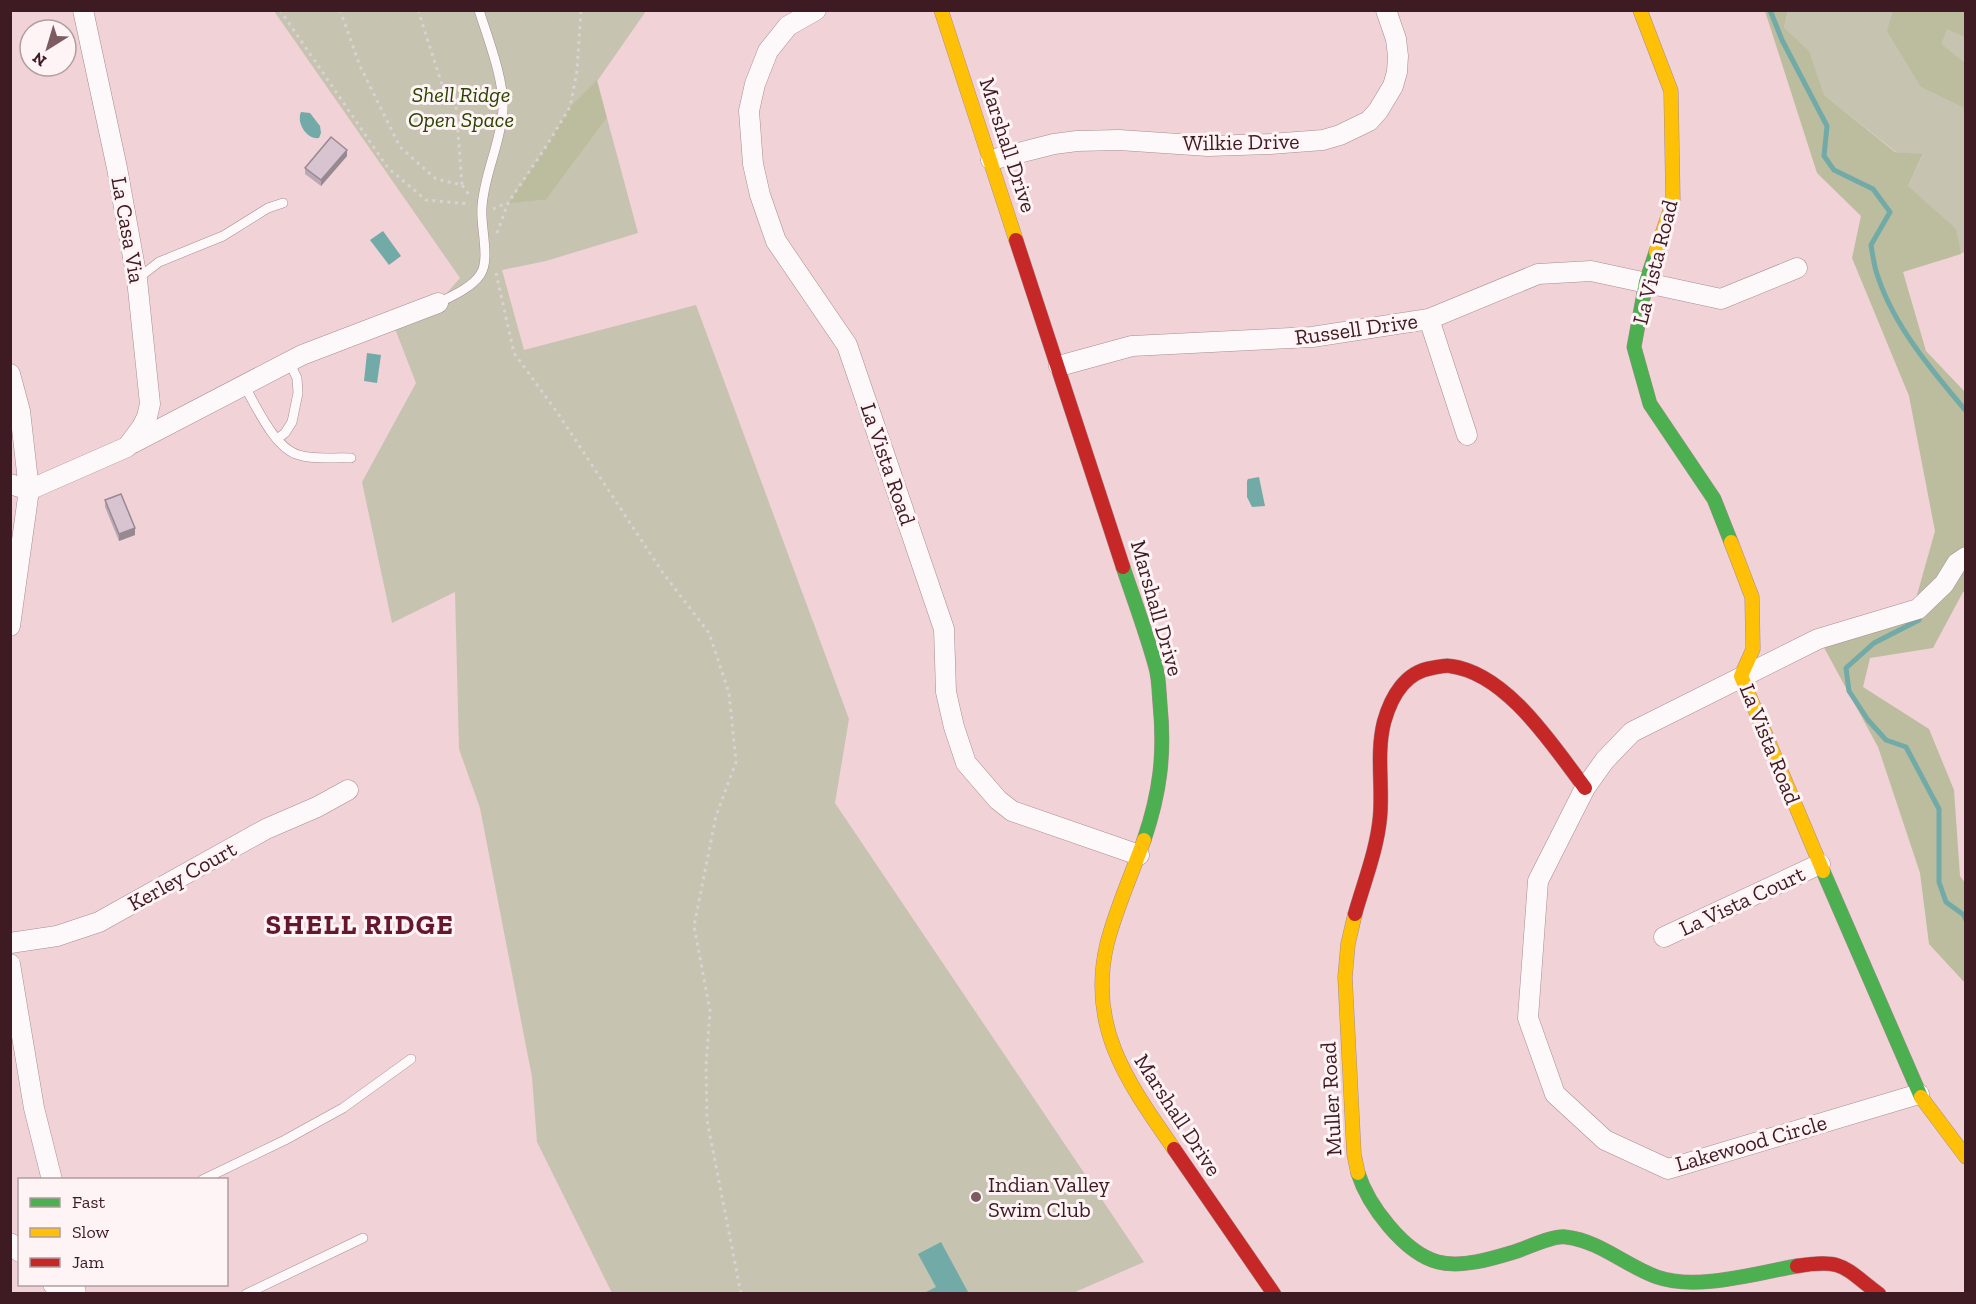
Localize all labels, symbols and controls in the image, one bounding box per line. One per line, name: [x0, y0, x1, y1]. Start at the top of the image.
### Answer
north arrow: [18, 18, 78, 78]
text: N: [29, 48, 50, 71]
street label: Marshall Drive: [974, 74, 1042, 216]
park label: Shell Ridge Open Space: [408, 81, 514, 133]
street label: Wilkie Drive: [1182, 127, 1300, 157]
street label: La Casa Via: [105, 175, 151, 286]
street label: La Vista Road: [1626, 197, 1684, 327]
street label: Russell Drive: [1293, 307, 1419, 351]
street label: La Vista Road: [854, 399, 922, 529]
street label: Marshall Drive: [1125, 537, 1189, 679]
street label: La Vista Road: [1734, 680, 1806, 808]
street label: Kerley Court: [123, 835, 242, 917]
street label: La Vista Court: [1675, 860, 1810, 942]
district label: SHELL RIDGE: [266, 908, 454, 941]
street label: Muller Road: [1315, 1041, 1347, 1157]
street label: Marshall Drive: [1129, 1049, 1227, 1181]
street label: Lakewood Circle: [1672, 1109, 1830, 1177]
place label: Indian Valley Swim Club: [988, 1171, 1111, 1223]
legend: [18, 1178, 228, 1286]
marker: Indian Valley Swim Club: [969, 1190, 983, 1204]
text: Fast: [72, 1191, 105, 1213]
text: Slow: [72, 1221, 109, 1243]
text: Jam: [72, 1251, 104, 1273]

